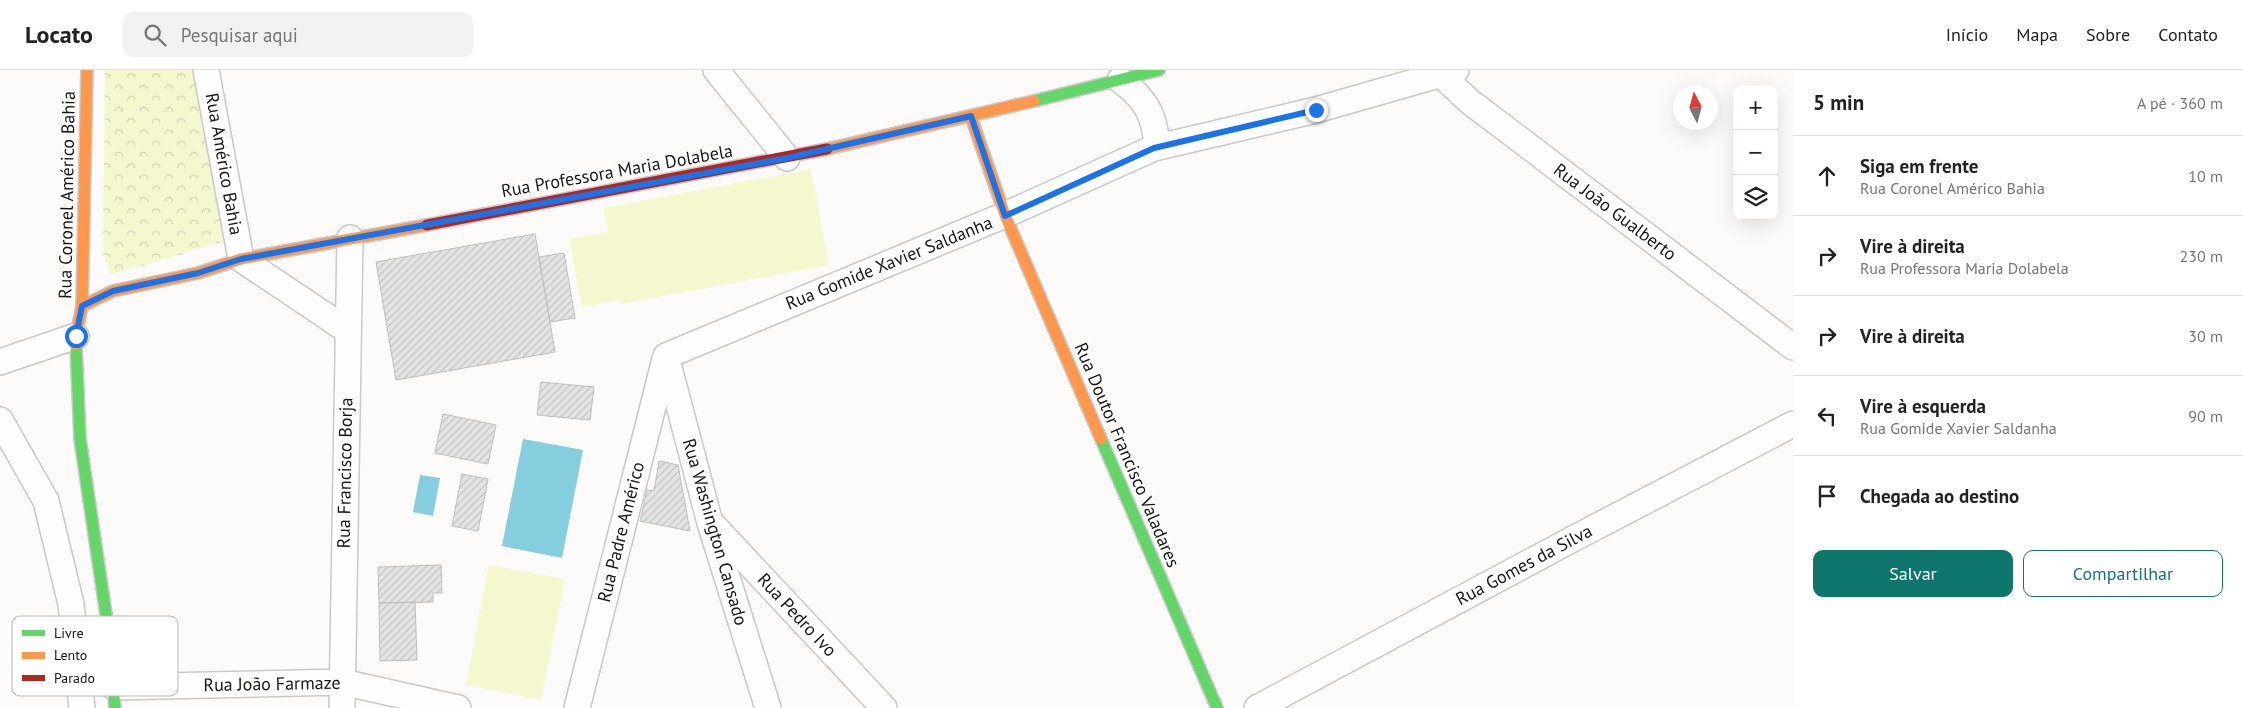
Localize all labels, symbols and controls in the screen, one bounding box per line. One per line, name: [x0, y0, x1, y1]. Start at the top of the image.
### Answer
search box: [123, 12, 473, 57]
text: Locato: [25, 19, 93, 50]
icon: search: [141, 21, 169, 49]
text: Pesquisar aqui: [181, 23, 298, 47]
text: Início: [1946, 23, 1988, 46]
text: Mapa: [2016, 23, 2058, 46]
text: Sobre: [2086, 23, 2130, 46]
text: Contato: [2158, 23, 2218, 46]
north arrow: [1673, 85, 1718, 130]
map controls: [1733, 85, 1778, 220]
button: +: [1733, 85, 1778, 130]
text: 5 min: [1813, 89, 1864, 116]
street label: Rua Coronel Américo Bahia: [53, 91, 80, 299]
street label: Rua Américo Bahia: [201, 91, 248, 237]
text: A pé · 360 m: [2137, 93, 2223, 113]
route end: [1305, 99, 1328, 122]
button: −: [1733, 130, 1778, 175]
street label: Rua Professora Maria Dolabela: [499, 139, 735, 202]
text: Siga em frente: [1860, 154, 1978, 178]
street label: Rua João Gualberto: [1549, 158, 1681, 265]
icon: ahead: [1813, 162, 1841, 190]
text: 10 m: [2188, 166, 2223, 186]
button: layers: [1733, 175, 1778, 220]
text: Rua Coronel Américo Bahia: [1860, 178, 2045, 198]
street label: Rua Gomide Xavier Saldanha: [782, 210, 996, 315]
text: Vire à direita: [1860, 234, 1965, 258]
icon: right: [1813, 242, 1841, 270]
text: 230 m: [2180, 246, 2223, 266]
text: Rua Professora Maria Dolabela: [1860, 258, 2069, 278]
icon: right: [1813, 322, 1841, 350]
text: Vire à direita: [1860, 324, 1965, 348]
route start: [65, 325, 88, 348]
text: 30 m: [2188, 326, 2223, 346]
street label: Rua Doutor Francisco Valadares: [1070, 339, 1185, 571]
text: Vire à esquerda: [1860, 394, 1986, 418]
street label: Rua Francisco Borja: [332, 397, 357, 549]
icon: left: [1813, 402, 1841, 430]
text: 90 m: [2188, 406, 2223, 426]
text: Rua Gomide Xavier Saldanha: [1860, 418, 2057, 438]
street label: Rua Washington Cansado: [678, 436, 753, 628]
street label: Rua Padre Américo: [592, 459, 649, 605]
icon: arrive: [1813, 482, 1841, 510]
text: Chegada ao destino: [1860, 484, 2019, 508]
street label: Rua Gomes da Silva: [1452, 519, 1596, 610]
button: Salvar: [1813, 550, 2013, 597]
button: Compartilhar: [2023, 550, 2223, 597]
street label: Rua Pedro Ivo: [753, 568, 842, 661]
legend: [12, 616, 178, 696]
text: Livre: [54, 624, 84, 642]
text: Lento: [54, 646, 87, 664]
text: Parado: [54, 669, 95, 687]
street label: Rua João Farmaze: [203, 671, 341, 696]

